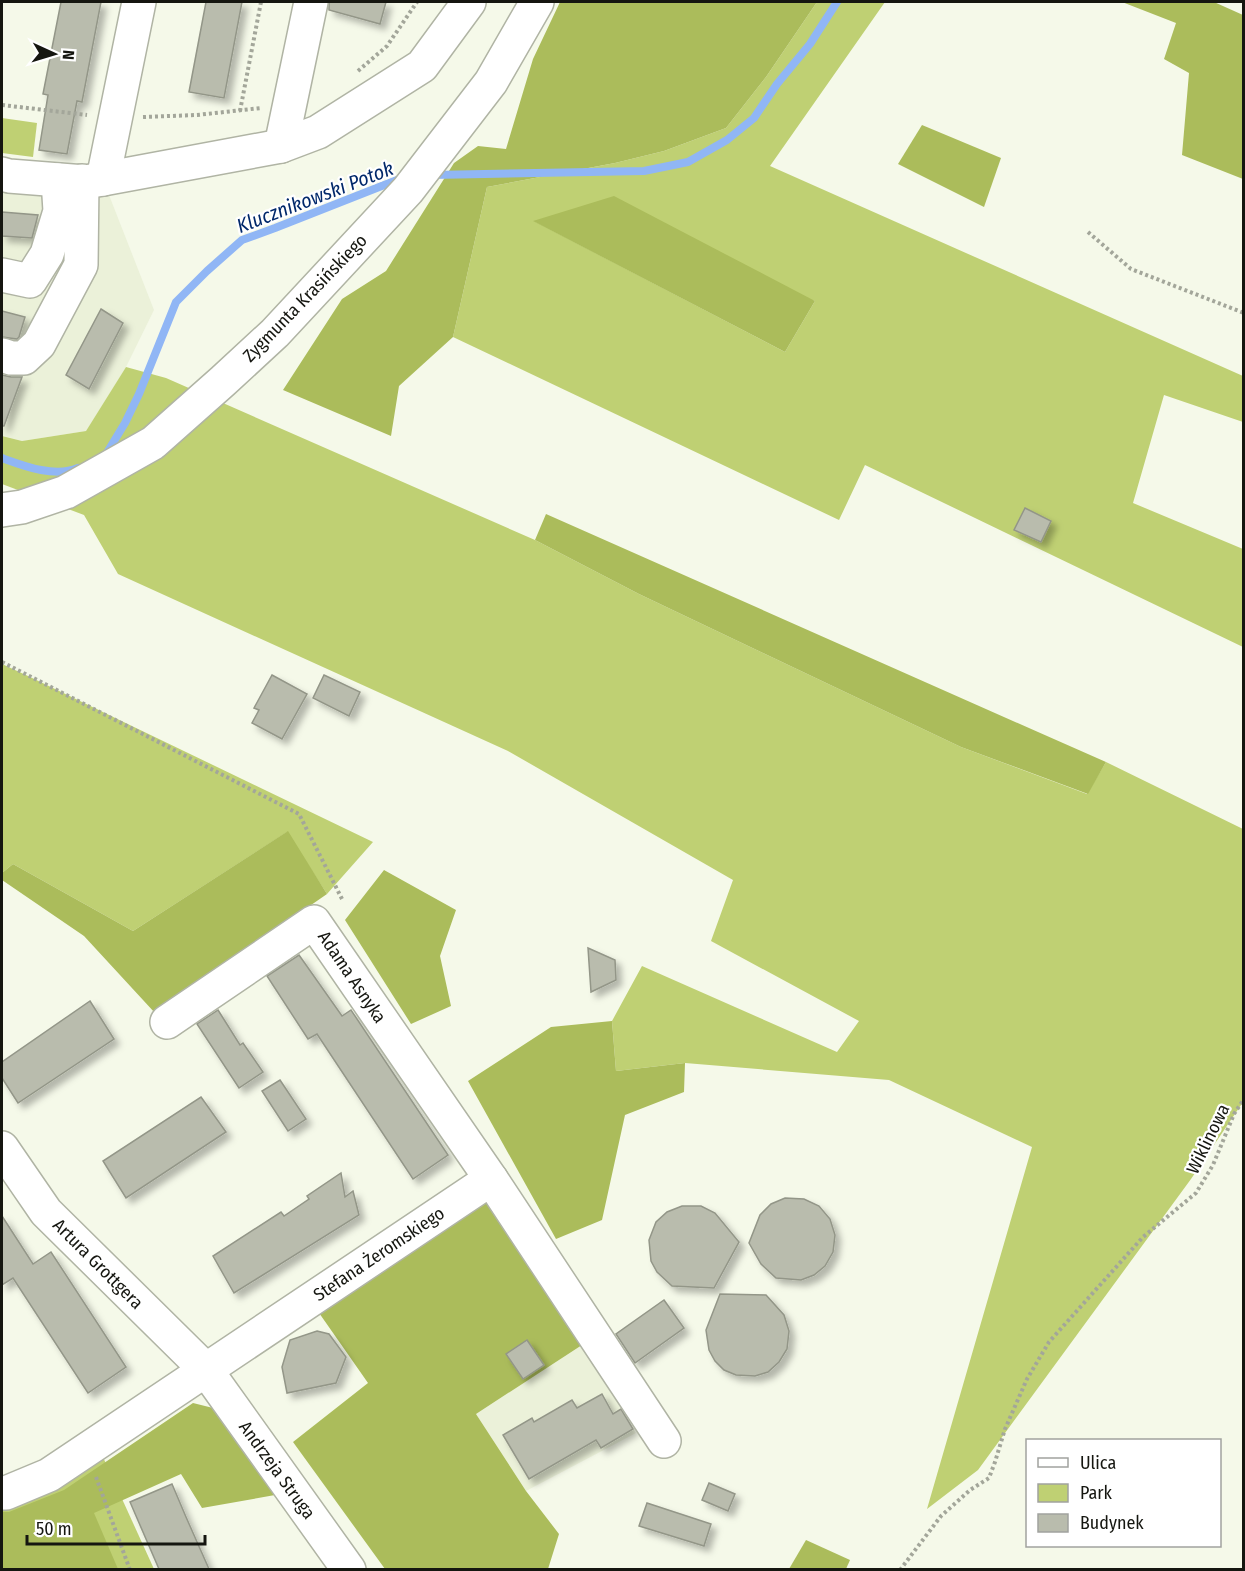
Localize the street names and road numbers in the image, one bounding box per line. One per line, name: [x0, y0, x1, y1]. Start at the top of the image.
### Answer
street label: Zygmunta Krasińskiego: [238, 230, 372, 366]
street label: Adama Asnyka: [313, 927, 391, 1027]
street label: Wiklinowa: [1182, 1100, 1234, 1178]
street label: Stefana Żeromskiego: [309, 1202, 449, 1306]
street label: Artura Grottgera: [48, 1214, 148, 1314]
street label: Andrzeja Struga: [234, 1417, 320, 1523]

